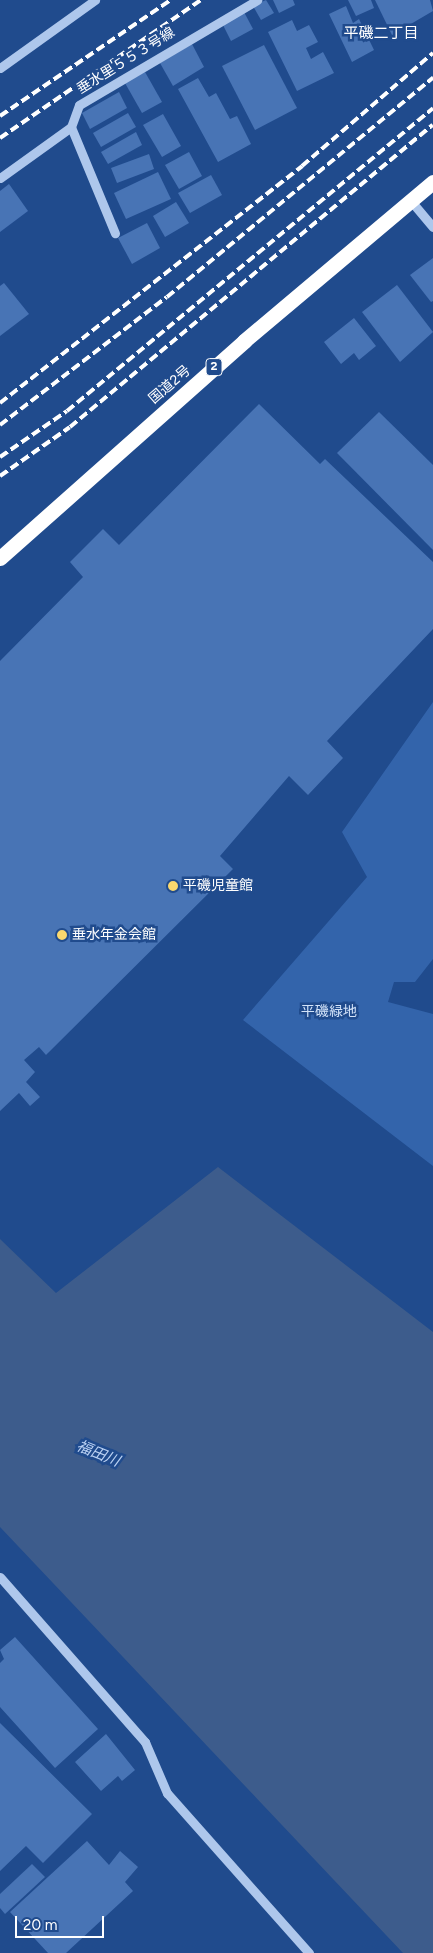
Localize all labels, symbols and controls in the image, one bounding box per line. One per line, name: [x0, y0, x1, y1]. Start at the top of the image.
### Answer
street label: 垂水里５５３号線: [74, 24, 178, 98]
district label: 平磯二丁目: [344, 25, 418, 43]
road number: 2: [205, 358, 223, 377]
street label: 国道2号: [146, 362, 194, 408]
place label: 平磯児童館: [183, 878, 253, 894]
marker: 平磯児童館: [167, 880, 179, 892]
place label: 垂水年金会館: [72, 927, 156, 943]
marker: 垂水年金会館: [56, 929, 68, 941]
park label: 平磯緑地: [301, 1004, 357, 1020]
water label: 福田川: [74, 1437, 122, 1471]
scale bar: [18, 1906, 106, 1938]
text: 20 m: [23, 1916, 57, 1934]

